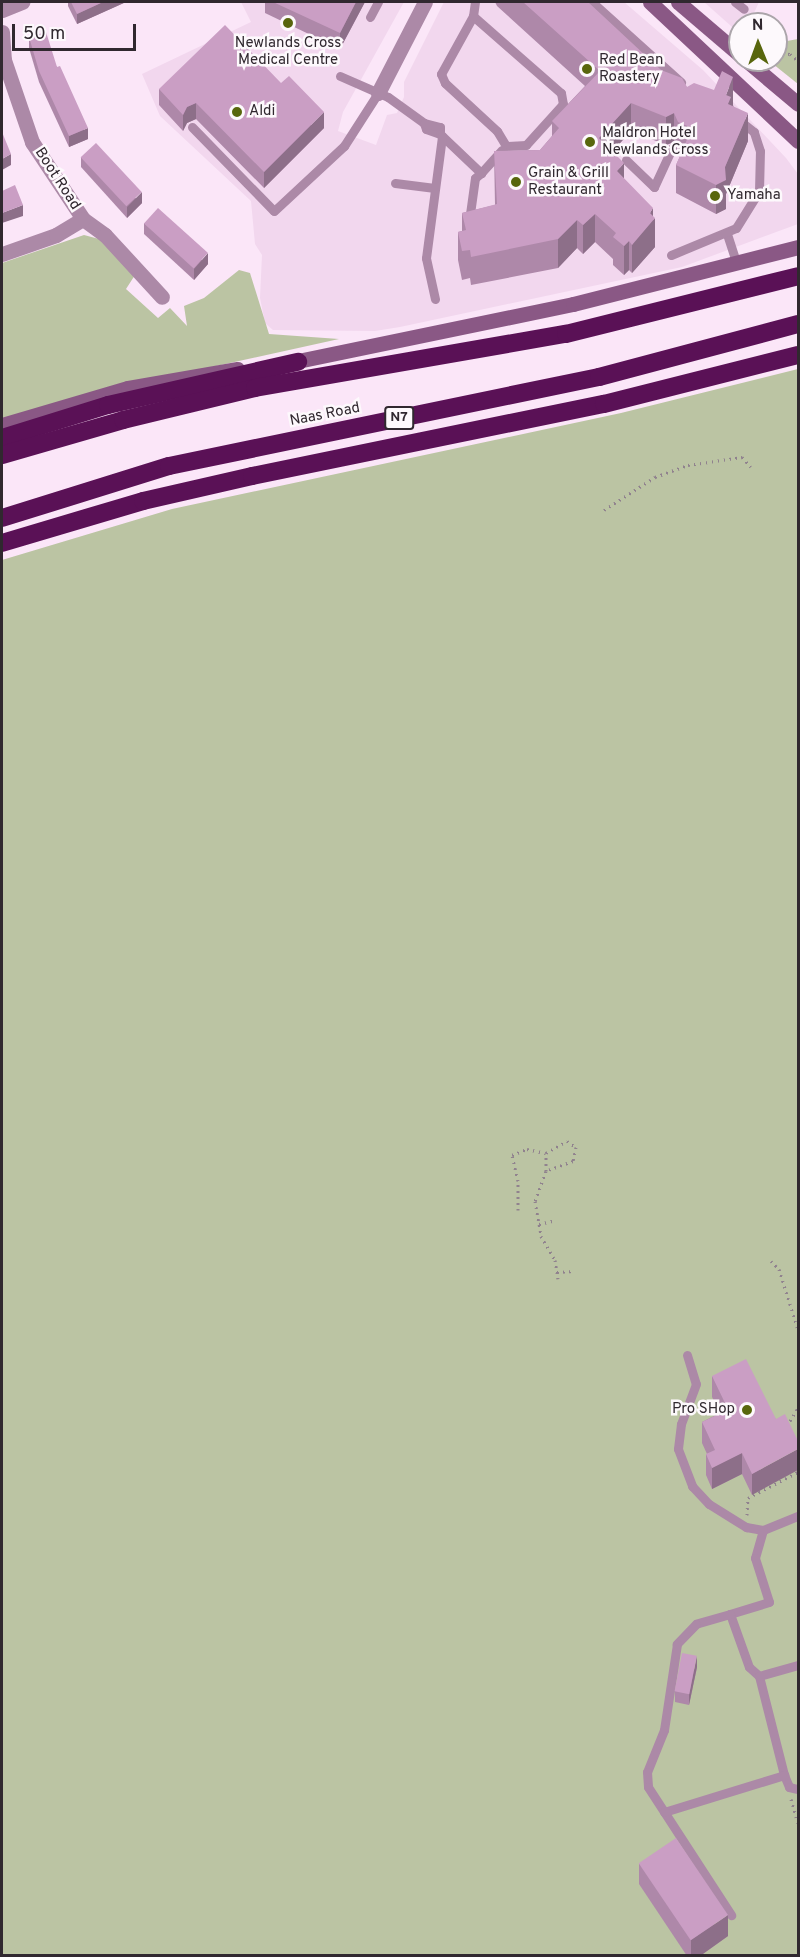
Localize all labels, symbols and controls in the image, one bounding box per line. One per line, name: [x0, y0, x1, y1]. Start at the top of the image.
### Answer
scale bar: [15, 12, 140, 50]
north arrow: [728, 12, 788, 72]
marker: Newlands Cross Medical Centre: [279, 14, 297, 32]
text: N: [752, 16, 764, 36]
text: 50 m: [23, 23, 65, 46]
place label: Newlands Cross Medical Centre: [235, 34, 341, 69]
place label: Red Bean Roastery: [599, 51, 663, 86]
marker: Red Bean Roastery: [580, 62, 594, 76]
place label: Aldi: [249, 103, 275, 121]
marker: Aldi: [230, 105, 244, 119]
place label: Maldron Hotel Newlands Cross: [602, 124, 708, 159]
marker: Maldron Hotel Newlands Cross: [583, 135, 597, 149]
street label: Boot Road: [30, 144, 84, 214]
place label: Grain & Grill Restaurant: [528, 164, 609, 199]
marker: Grain & Grill Restaurant: [509, 175, 523, 189]
place label: Yamaha: [727, 187, 781, 205]
marker: Yamaha: [708, 189, 722, 203]
street label: Naas Road: [288, 399, 362, 431]
road number: N7: [384, 407, 414, 429]
place label: Pro SHop: [672, 1401, 735, 1419]
marker: Pro SHop: [740, 1403, 754, 1417]

